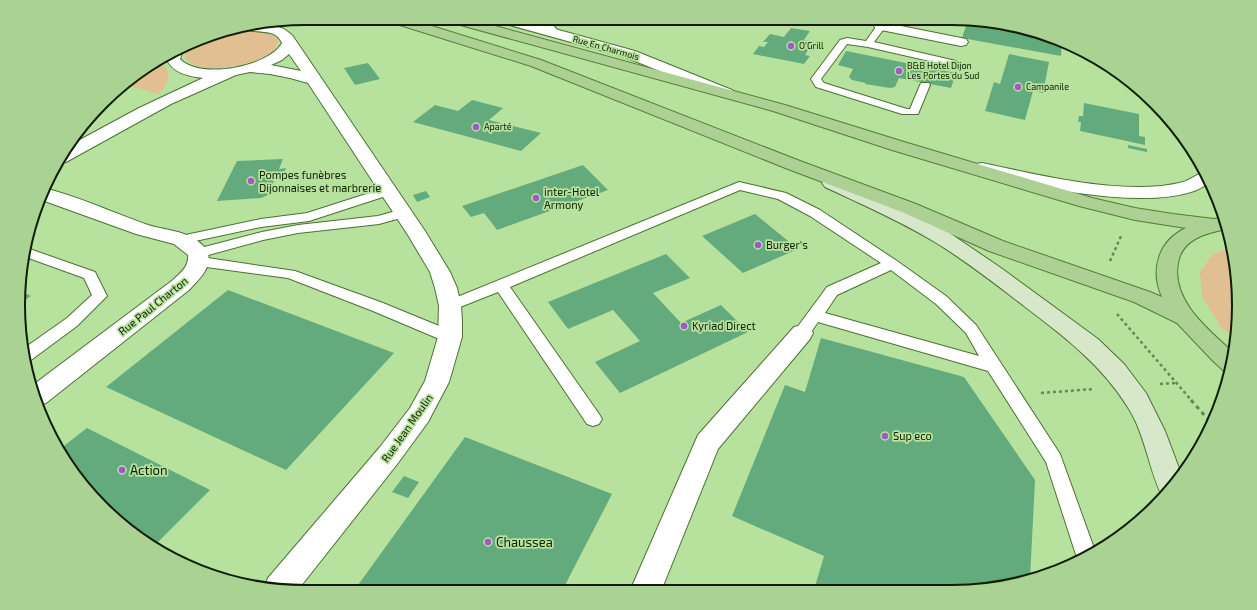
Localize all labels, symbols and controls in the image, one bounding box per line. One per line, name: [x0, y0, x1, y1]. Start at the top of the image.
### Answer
street label: Rue En Charmois: [572, 33, 641, 62]
place label: O'Grill: [799, 40, 824, 51]
marker: O'Grill: [786, 41, 796, 51]
place label: B&B Hotel Dijon Les Portes du Sud: [907, 60, 979, 81]
marker: B&B Hotel Dijon Les Portes du Sud: [894, 66, 904, 76]
place label: Campanile: [1026, 81, 1069, 92]
marker: Campanile: [1013, 82, 1023, 92]
place label: Aparté: [484, 121, 512, 132]
marker: Aparté: [471, 122, 481, 132]
place label: Pompes funèbres Dijonnaises et marbrerie: [259, 168, 381, 195]
marker: Pompes funèbres Dijonnaises et marbrerie: [246, 176, 256, 186]
place label: inter-Hotel Armony: [544, 185, 600, 211]
marker: inter-Hotel Armony: [531, 193, 541, 203]
place label: Burger's: [766, 238, 808, 251]
marker: Burger's: [753, 240, 763, 250]
street label: Rue Paul Charton: [115, 274, 190, 338]
place label: Kyriad Direct: [692, 319, 756, 332]
marker: Kyriad Direct: [679, 321, 689, 331]
street label: Rue Jean Moulin: [378, 391, 435, 464]
place label: Sup eco: [893, 429, 932, 442]
marker: Sup eco: [880, 431, 890, 441]
place label: Action: [130, 462, 168, 478]
marker: Action: [117, 465, 127, 475]
place label: Chaussea: [496, 534, 553, 550]
marker: Chaussea: [483, 537, 493, 547]

